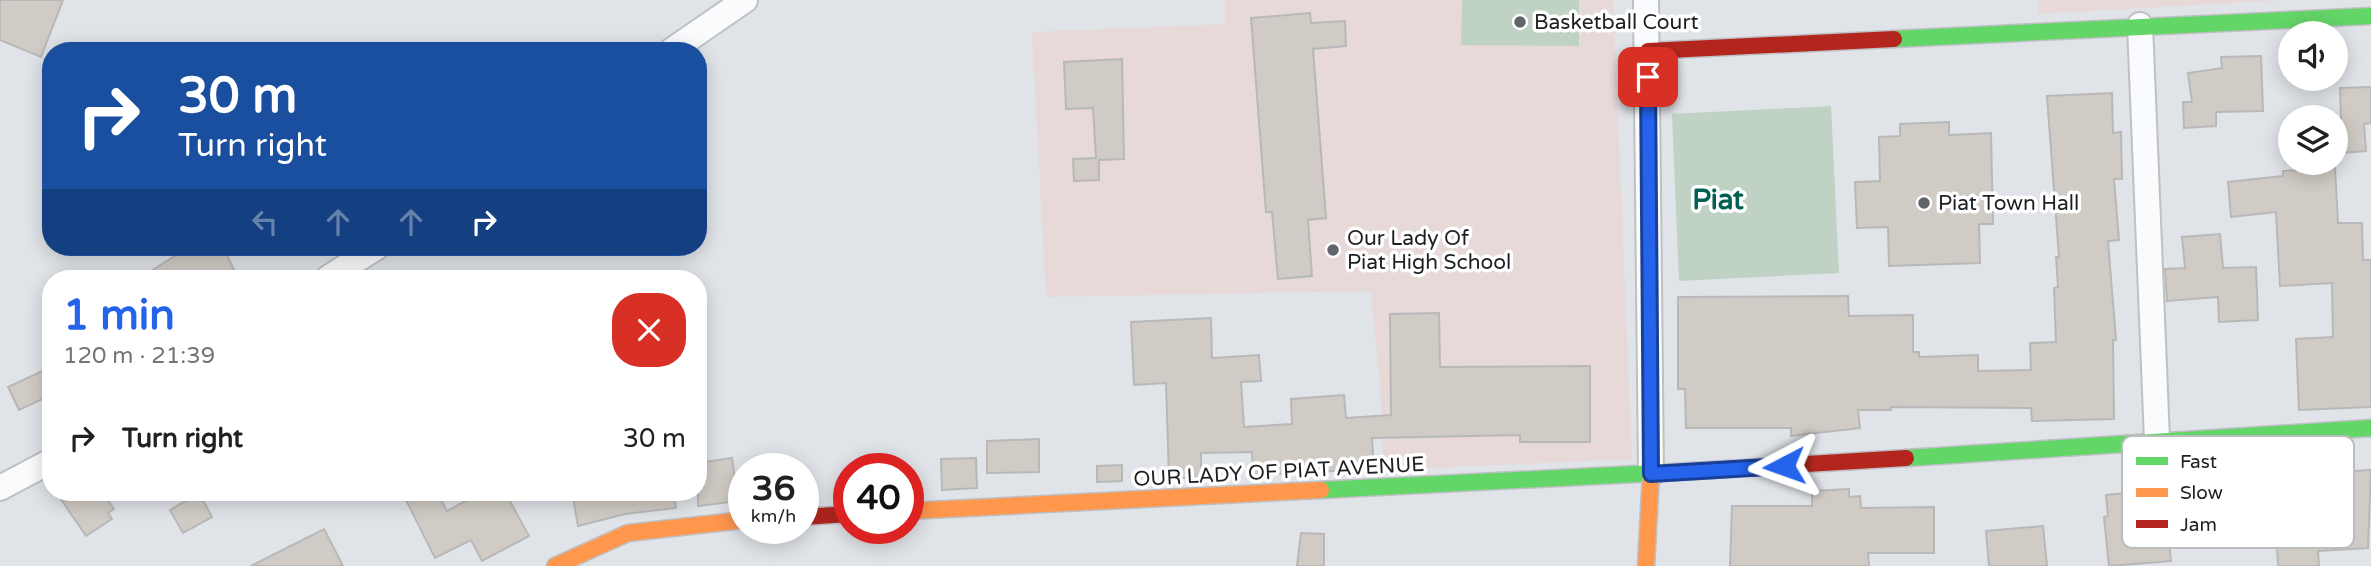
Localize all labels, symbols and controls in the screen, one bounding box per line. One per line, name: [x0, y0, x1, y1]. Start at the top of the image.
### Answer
place label: Basketball Court: [1534, 10, 1698, 35]
marker: Basketball Court: [1512, 14, 1528, 30]
map controls: [2278, 21, 2348, 175]
button: sound: [2278, 21, 2348, 91]
pin: [1618, 47, 1678, 107]
icon: arrive: [1629, 58, 1667, 96]
text: 30 m: [178, 67, 297, 126]
icon: right: [63, 70, 154, 161]
button: layers: [2278, 105, 2348, 175]
text: Turn right: [178, 127, 327, 165]
district label: Piat: [1692, 183, 1744, 217]
place label: Piat Town Hall: [1938, 191, 2079, 216]
marker: Piat Town Hall: [1916, 195, 1932, 211]
icon: left: [246, 203, 284, 241]
icon: ahead: [319, 203, 357, 241]
icon: ahead: [392, 203, 430, 241]
icon: right: [465, 203, 503, 241]
place label: Our Lady Of Piat High School: [1347, 226, 1511, 275]
marker: Our Lady Of Piat High School: [1325, 242, 1341, 258]
text: 1 min: [63, 290, 175, 341]
button: close: [612, 293, 686, 367]
text: 120 m · 21:39: [63, 342, 215, 370]
icon: right: [63, 419, 101, 457]
text: Turn right: [122, 423, 243, 454]
text: 30 m: [623, 423, 686, 454]
position arrow: [1747, 429, 1821, 503]
legend: [2122, 436, 2354, 548]
text: Fast: [2180, 451, 2217, 473]
street label: OUR LADY OF PIAT AVENUE: [1133, 452, 1425, 492]
speed limit sign: 40: [833, 453, 924, 544]
text: 36: [752, 468, 795, 510]
text: Slow: [2180, 482, 2223, 504]
text: km/h: [751, 505, 796, 527]
text: Jam: [2180, 514, 2217, 536]

